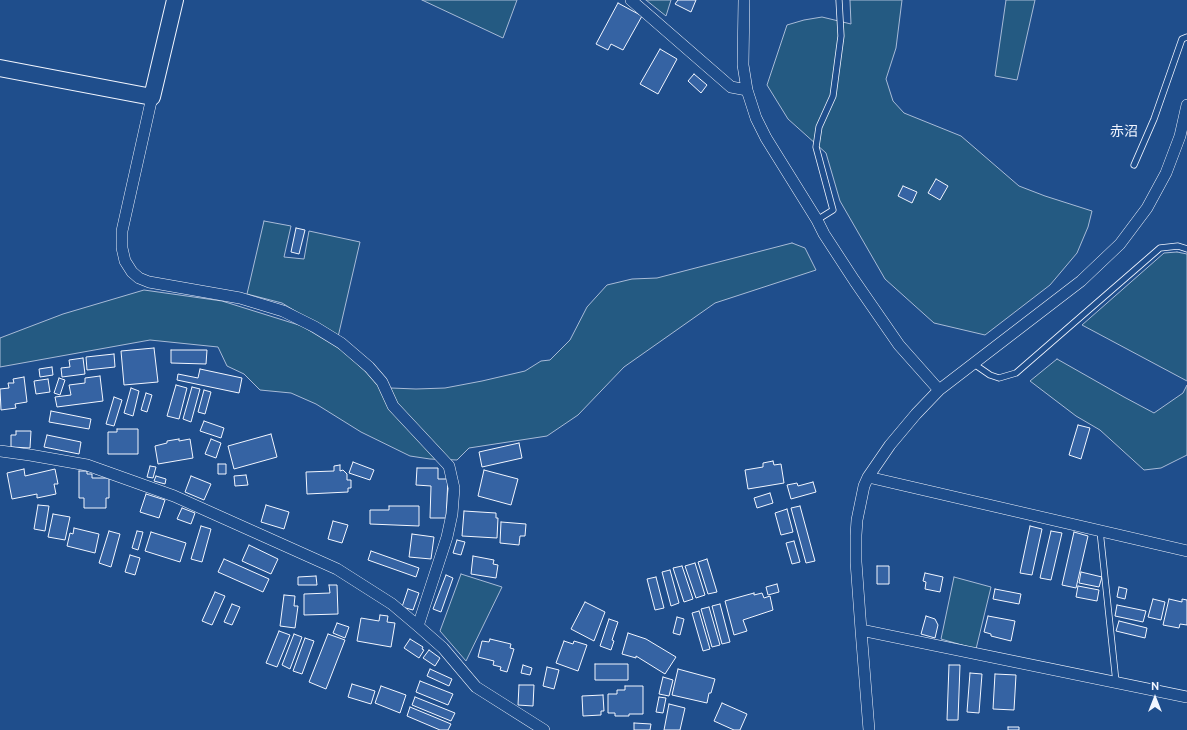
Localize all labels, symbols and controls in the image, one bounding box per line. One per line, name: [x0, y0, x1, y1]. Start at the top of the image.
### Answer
district label: 赤沼: [1110, 123, 1138, 139]
north arrow: [1135, 678, 1175, 718]
text: N: [1151, 680, 1159, 692]

